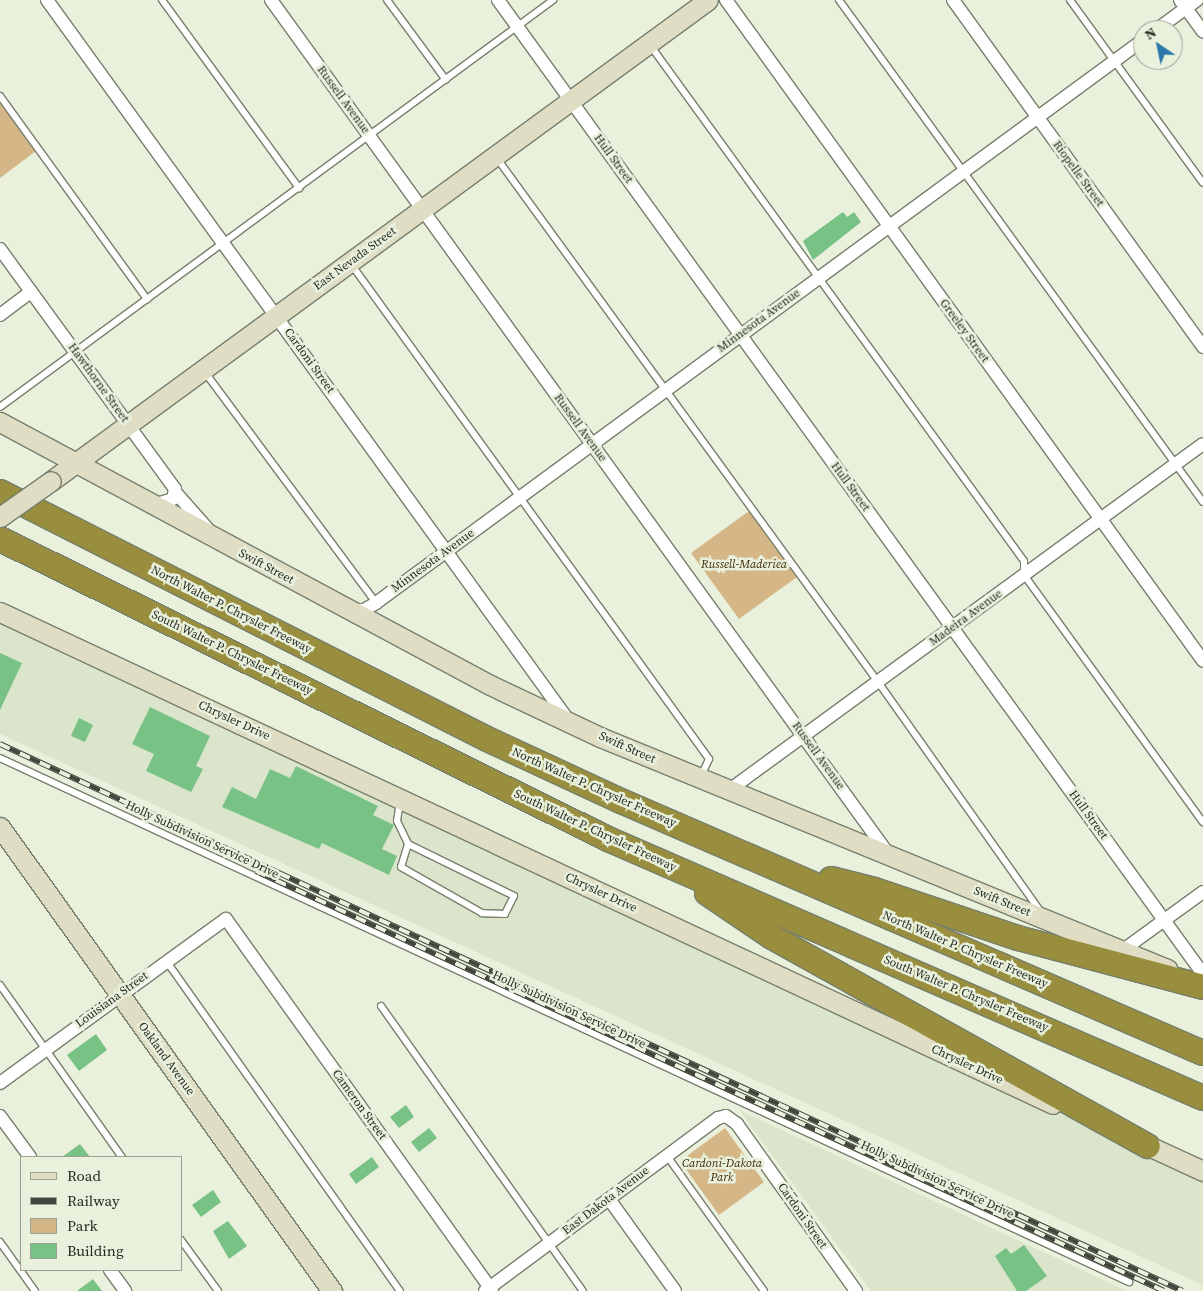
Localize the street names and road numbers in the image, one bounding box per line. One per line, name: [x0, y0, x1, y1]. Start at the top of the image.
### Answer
street label: Russell Avenue: [314, 63, 372, 137]
street label: Hull Street: [590, 132, 636, 186]
street label: Riopelle Street: [1049, 138, 1107, 210]
street label: East Nevada Street: [311, 224, 399, 294]
street label: Minnesota Avenue: [715, 286, 803, 356]
street label: Greeley Street: [936, 297, 992, 365]
street label: Cardoni Street: [281, 326, 337, 396]
street label: Hawthorne Street: [64, 341, 132, 425]
street label: Russell Avenue: [551, 391, 609, 465]
street label: Hull Street: [827, 460, 873, 514]
street label: Minnesota Avenue: [389, 526, 477, 596]
street label: Swift Street: [236, 547, 296, 587]
street label: North Walter P. Chrysler Freeway: [148, 563, 314, 657]
street label: Madeira Avenue: [927, 587, 1005, 649]
street label: South Walter P. Chrysler Freeway: [149, 608, 315, 698]
street label: Chrysler Drive: [196, 698, 272, 744]
street label: Russell Avenue: [789, 719, 847, 793]
street label: Swift Street: [597, 729, 657, 767]
street label: North Walter P. Chrysler Freeway: [510, 745, 678, 831]
street label: South Walter P. Chrysler Freeway: [511, 787, 679, 875]
street label: Hull Street: [1065, 788, 1111, 842]
street label: Holly Subdivision Service Drive: [123, 798, 281, 882]
street label: Chrysler Drive: [563, 870, 639, 916]
street label: Swift Street: [971, 884, 1033, 920]
street label: North Walter P. Chrysler Freeway: [880, 908, 1050, 992]
street label: South Walter P. Chrysler Freeway: [881, 953, 1051, 1035]
street label: Holly Subdivision Service Drive: [490, 968, 648, 1052]
street label: Louisiana Street: [73, 969, 151, 1031]
street label: Oakland Avenue: [135, 1020, 197, 1098]
street label: Chrysler Drive: [929, 1042, 1005, 1088]
street label: Cameron Street: [329, 1067, 389, 1143]
street label: Holly Subdivision Service Drive: [858, 1138, 1016, 1222]
street label: East Dakota Avenue: [560, 1164, 652, 1238]
street label: Cardoni Street: [774, 1180, 830, 1252]

